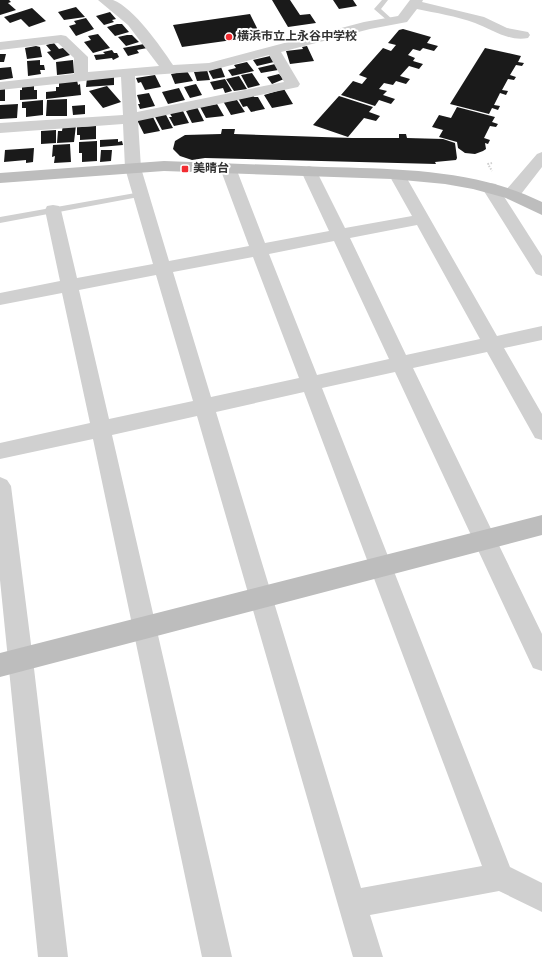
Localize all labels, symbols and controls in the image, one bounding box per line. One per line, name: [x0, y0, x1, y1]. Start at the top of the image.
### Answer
place label: 横浜市立上永谷中学校: [237, 29, 357, 45]
marker: 横浜市立上永谷中学校: [224, 32, 234, 42]
place label: 美晴台: [193, 161, 229, 177]
marker: 美晴台: [180, 164, 190, 174]

